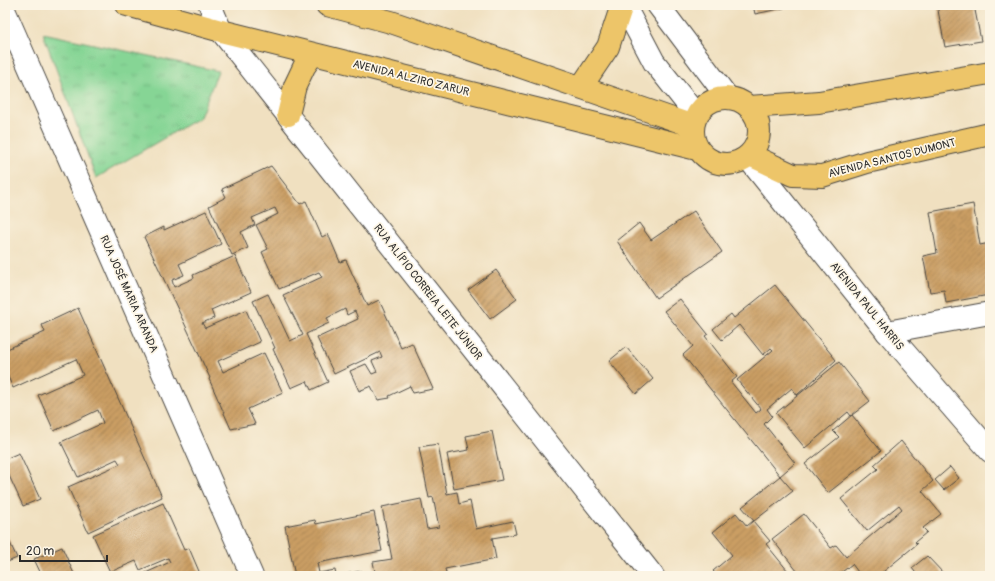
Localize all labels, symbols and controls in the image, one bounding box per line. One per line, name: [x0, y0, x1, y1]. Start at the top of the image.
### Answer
street label: AVENIDA ALZIRO ZARUR: [351, 57, 471, 99]
street label: AVENIDA SANTOS DUMONT: [827, 136, 957, 180]
street label: RUA ALÍPIO CORREIA LEITE JÚNIOR: [371, 222, 485, 362]
street label: RUA JOSÉ MARIA ARANDA: [97, 234, 161, 354]
street label: AVENIDA PAUL HARRIS: [828, 259, 906, 353]
scale bar: [20, 537, 107, 563]
text: 20 m: [26, 544, 55, 559]

